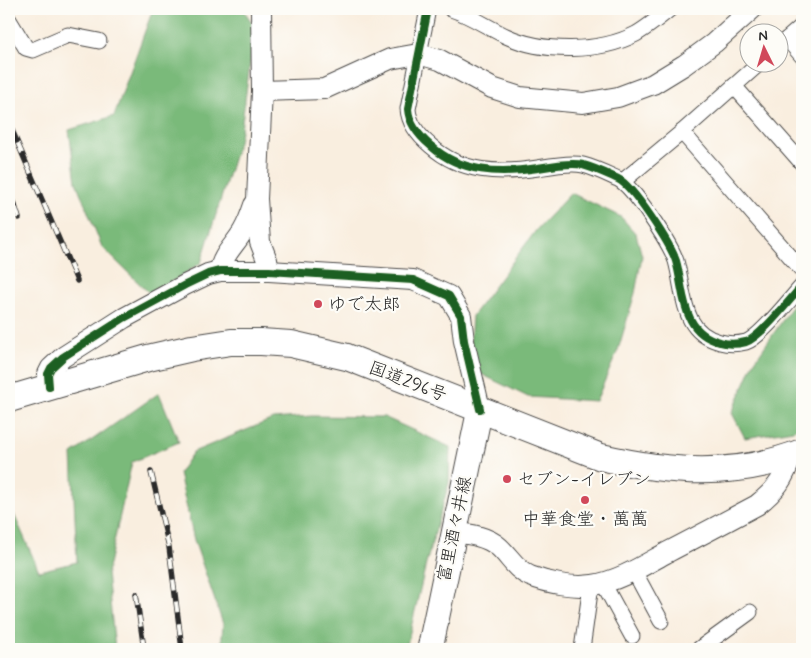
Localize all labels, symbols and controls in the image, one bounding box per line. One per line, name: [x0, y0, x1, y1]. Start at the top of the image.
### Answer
north arrow: [738, 22, 788, 72]
text: N: [758, 27, 768, 45]
place label: ゆで太郎: [328, 293, 400, 317]
marker: ゆで太郎: [312, 298, 324, 310]
street label: 国道296号: [365, 356, 450, 408]
place label: セブン-イレブン: [517, 468, 651, 492]
marker: セブン-イレブン: [501, 473, 513, 485]
street label: 富里酒々井線: [432, 474, 478, 585]
marker: 中華食堂・萬萬: [579, 494, 591, 506]
place label: 中華食堂・萬萬: [522, 508, 648, 532]

